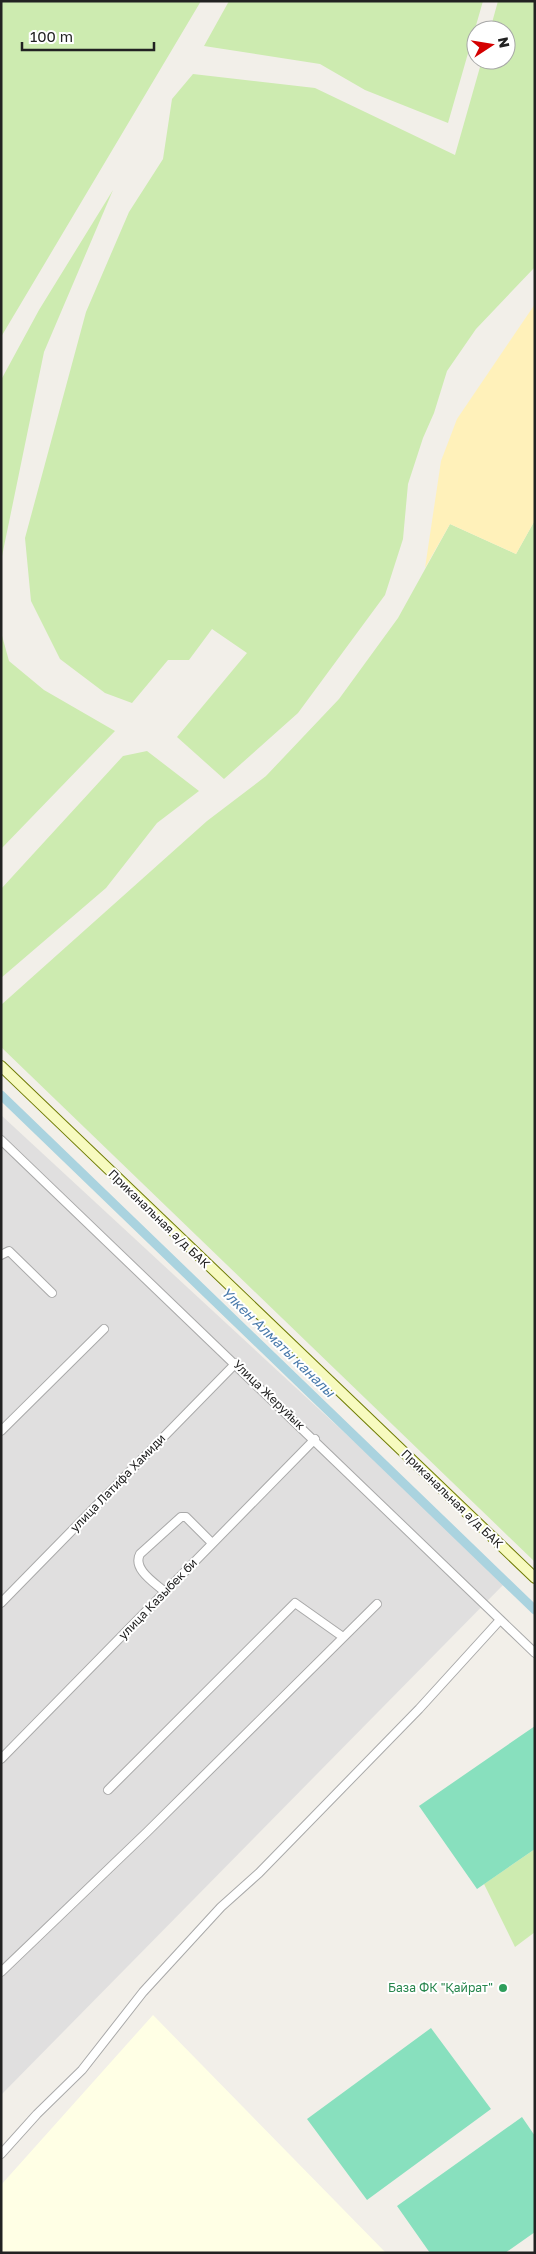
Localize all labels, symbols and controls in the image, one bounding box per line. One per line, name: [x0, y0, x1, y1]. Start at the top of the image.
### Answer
scale bar: [22, 20, 155, 52]
north arrow: [466, 20, 516, 70]
text: 100 m: [30, 27, 73, 45]
text: N: [495, 35, 514, 49]
street label: Приканальная а/д БАК: [105, 1166, 214, 1272]
water label: Үлкен Алматы каналы: [218, 1283, 339, 1401]
street label: Улица Жеруйык: [230, 1357, 308, 1433]
street label: улица Латифа Хамиди: [67, 1431, 168, 1535]
street label: Приканальная а/д БАК: [398, 1446, 507, 1552]
street label: улица Казыбек би: [115, 1555, 200, 1642]
place label: База ФК "Қайрат": [388, 1980, 493, 1995]
marker: База ФК "Қайрат": [497, 1982, 509, 1994]

